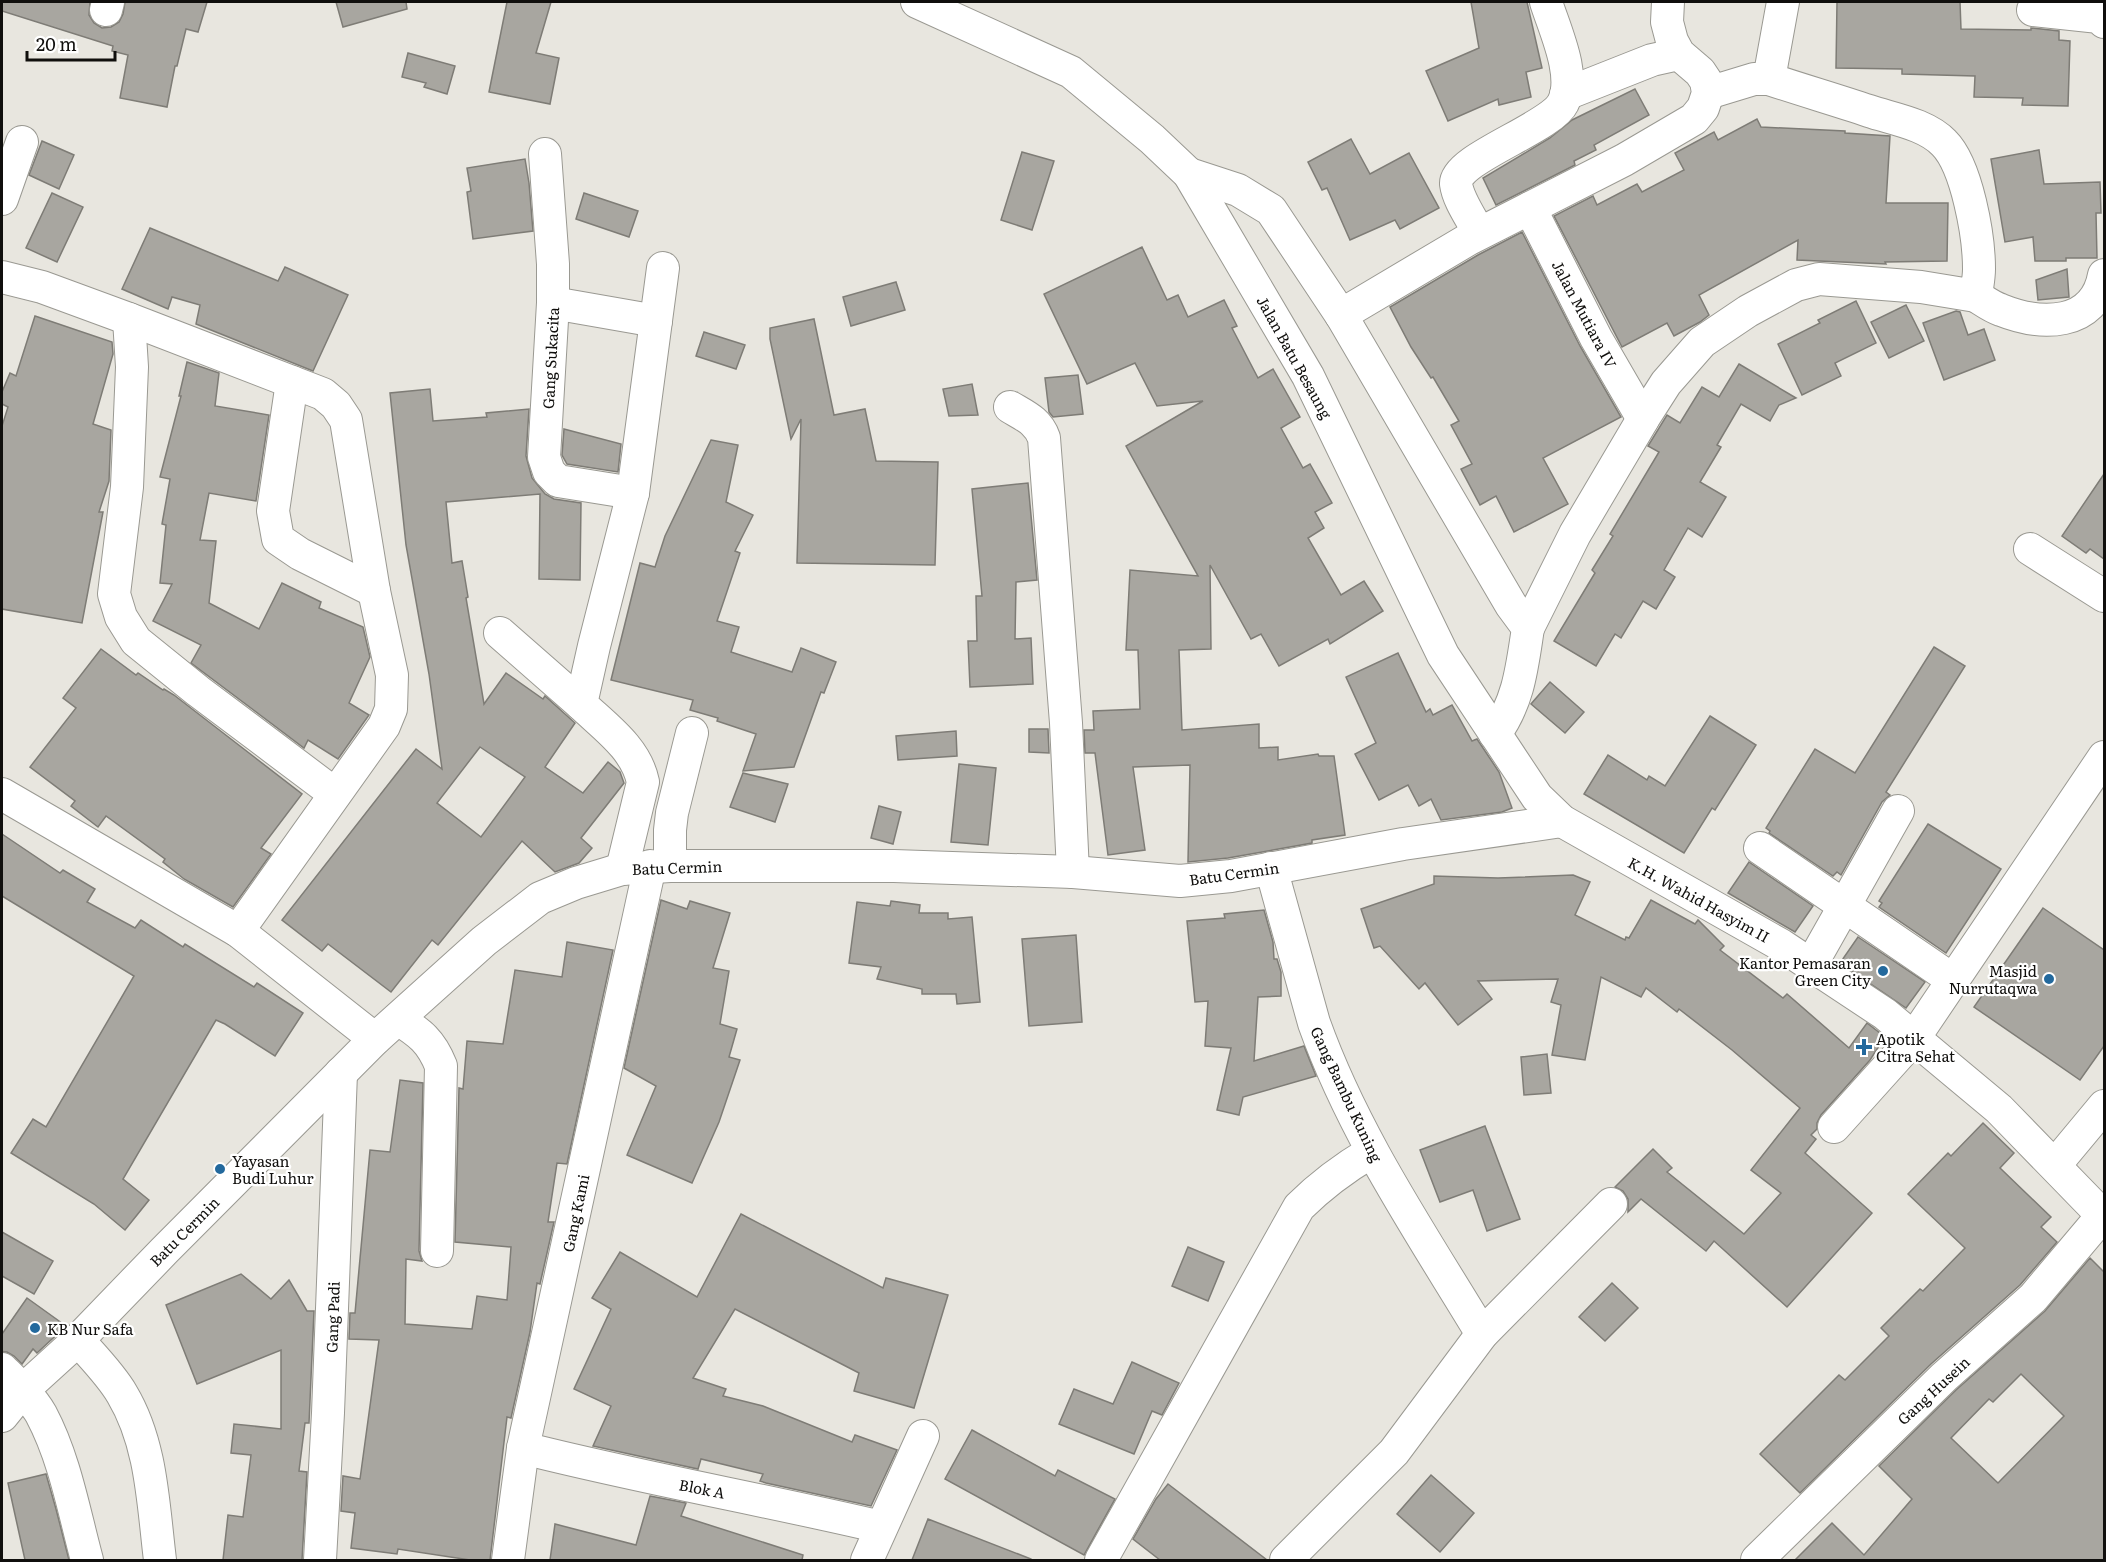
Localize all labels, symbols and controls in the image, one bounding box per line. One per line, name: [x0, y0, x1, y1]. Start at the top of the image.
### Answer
scale bar: [27, 24, 116, 62]
text: 20 m: [36, 30, 77, 57]
street label: Jalan Mutiara IV: [1547, 256, 1623, 372]
street label: Jalan Batu Besaung: [1252, 291, 1339, 423]
street label: Gang Sukacita: [536, 306, 564, 410]
street label: K.H. Wahid Hasyim II: [1624, 850, 1774, 948]
street label: Batu Cermin: [631, 854, 723, 880]
street label: Batu Cermin: [1188, 855, 1281, 891]
place label: Kantor Pemasaran Green City: [1739, 951, 1871, 991]
place label: Masjid Nurrutaqwa: [1949, 959, 2038, 999]
marker: Kantor Pemasaran Green City: [1876, 964, 1890, 978]
marker: Masjid Nurrutaqwa: [2042, 972, 2056, 986]
street label: Gang Bambu Kuning: [1305, 1022, 1389, 1166]
place label: Apotik Citra Sehat: [1876, 1027, 1955, 1067]
marker: Apotik Citra Sehat: [1857, 1040, 1871, 1054]
place label: Yayasan Budi Luhur: [232, 1149, 314, 1189]
marker: Yayasan Budi Luhur: [213, 1162, 227, 1176]
street label: Gang Kami: [556, 1172, 594, 1254]
street label: Batu Cermin: [144, 1191, 224, 1271]
street label: Gang Padi: [319, 1281, 345, 1353]
place label: KB Nur Safa: [47, 1317, 134, 1340]
marker: KB Nur Safa: [28, 1321, 42, 1335]
street label: Gang Husein: [1892, 1350, 1974, 1430]
street label: Blok A: [677, 1472, 727, 1504]

